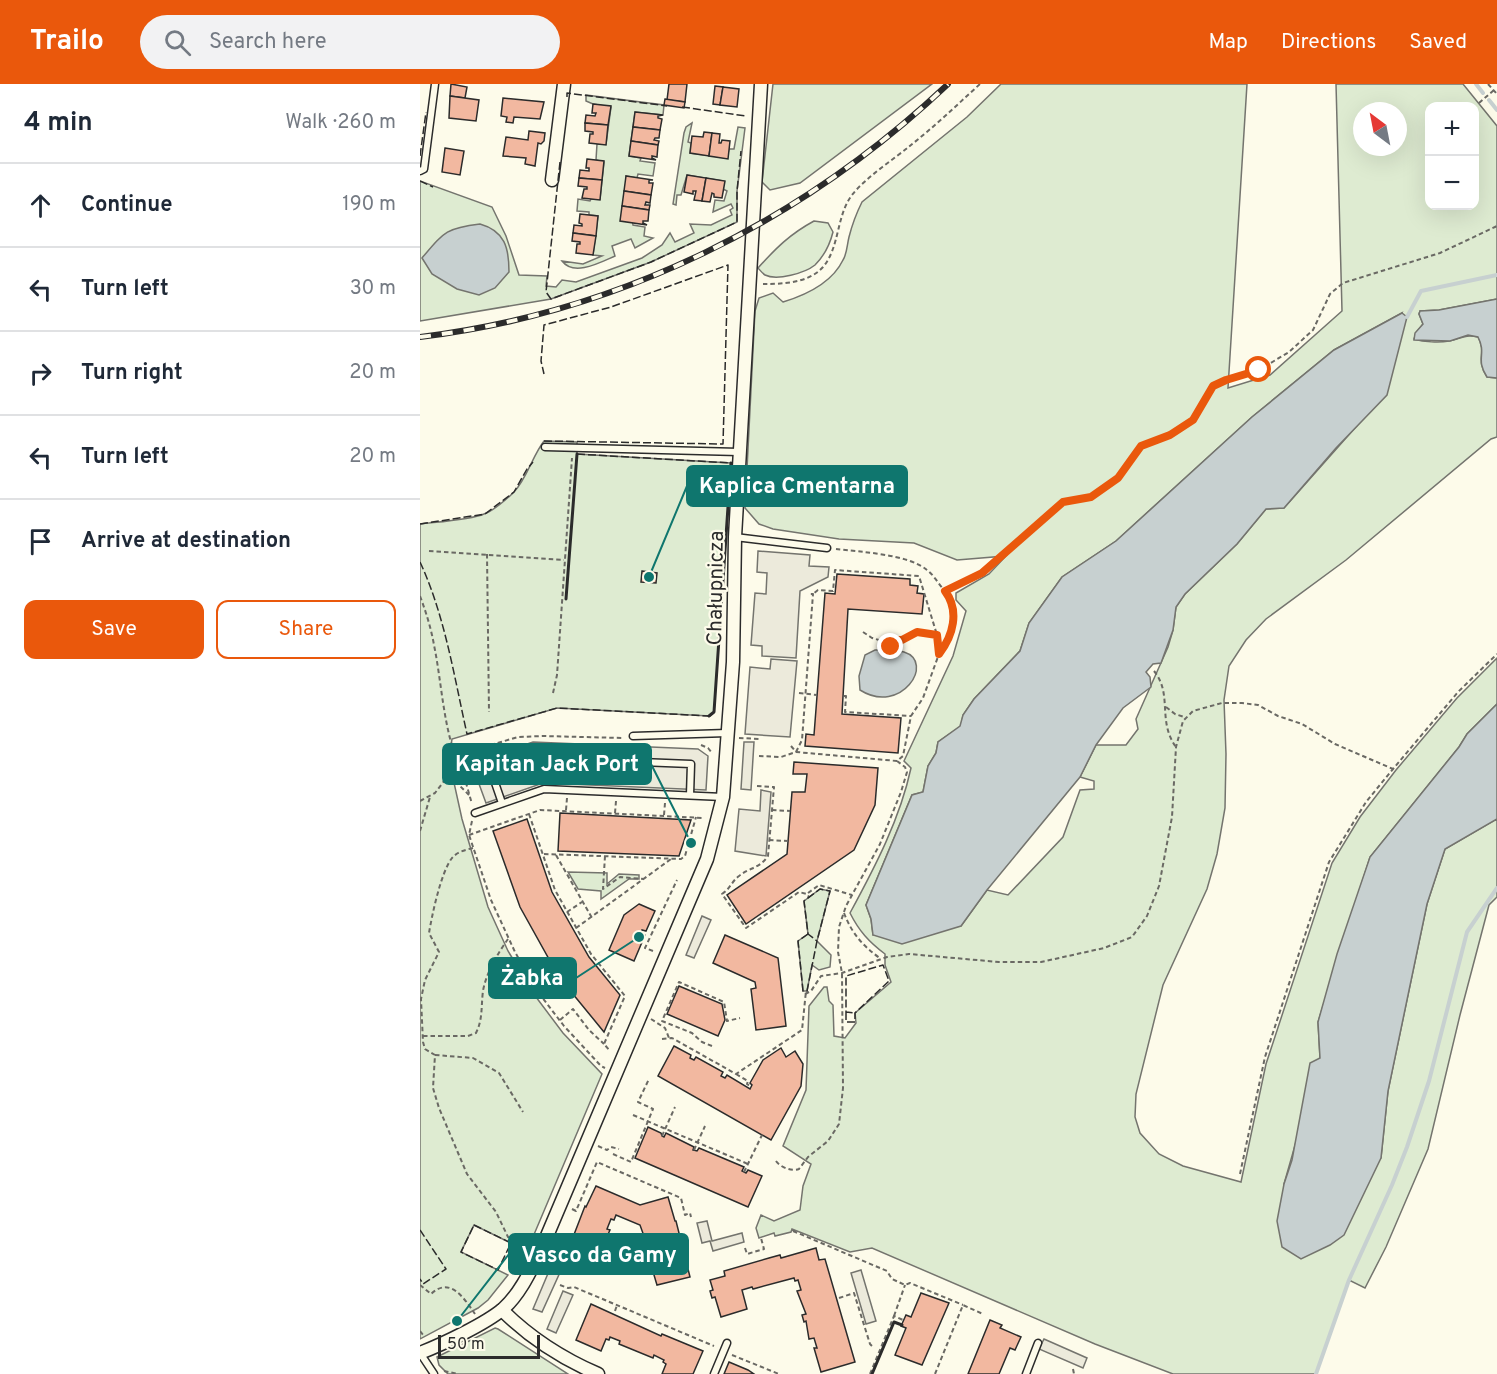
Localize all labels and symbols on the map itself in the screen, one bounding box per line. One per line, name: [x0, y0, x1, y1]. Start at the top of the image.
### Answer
north arrow: [1353, 102, 1407, 156]
route start: [1245, 356, 1271, 382]
callout: Kaplica Cmentarna: [687, 466, 907, 506]
text: Kaplica Cmentarna: [699, 474, 895, 501]
street label: Chałupnicza: [702, 530, 731, 646]
route end: [877, 633, 903, 659]
callout: Kapitan Jack Port: [443, 744, 651, 784]
text: Kapitan Jack Port: [455, 752, 639, 779]
callout: Żabka: [489, 958, 576, 998]
text: Żabka: [500, 964, 564, 993]
callout: Vasco da Gamy: [509, 1234, 688, 1274]
text: Vasco da Gamy: [521, 1243, 677, 1270]
scale bar: [438, 1332, 540, 1360]

